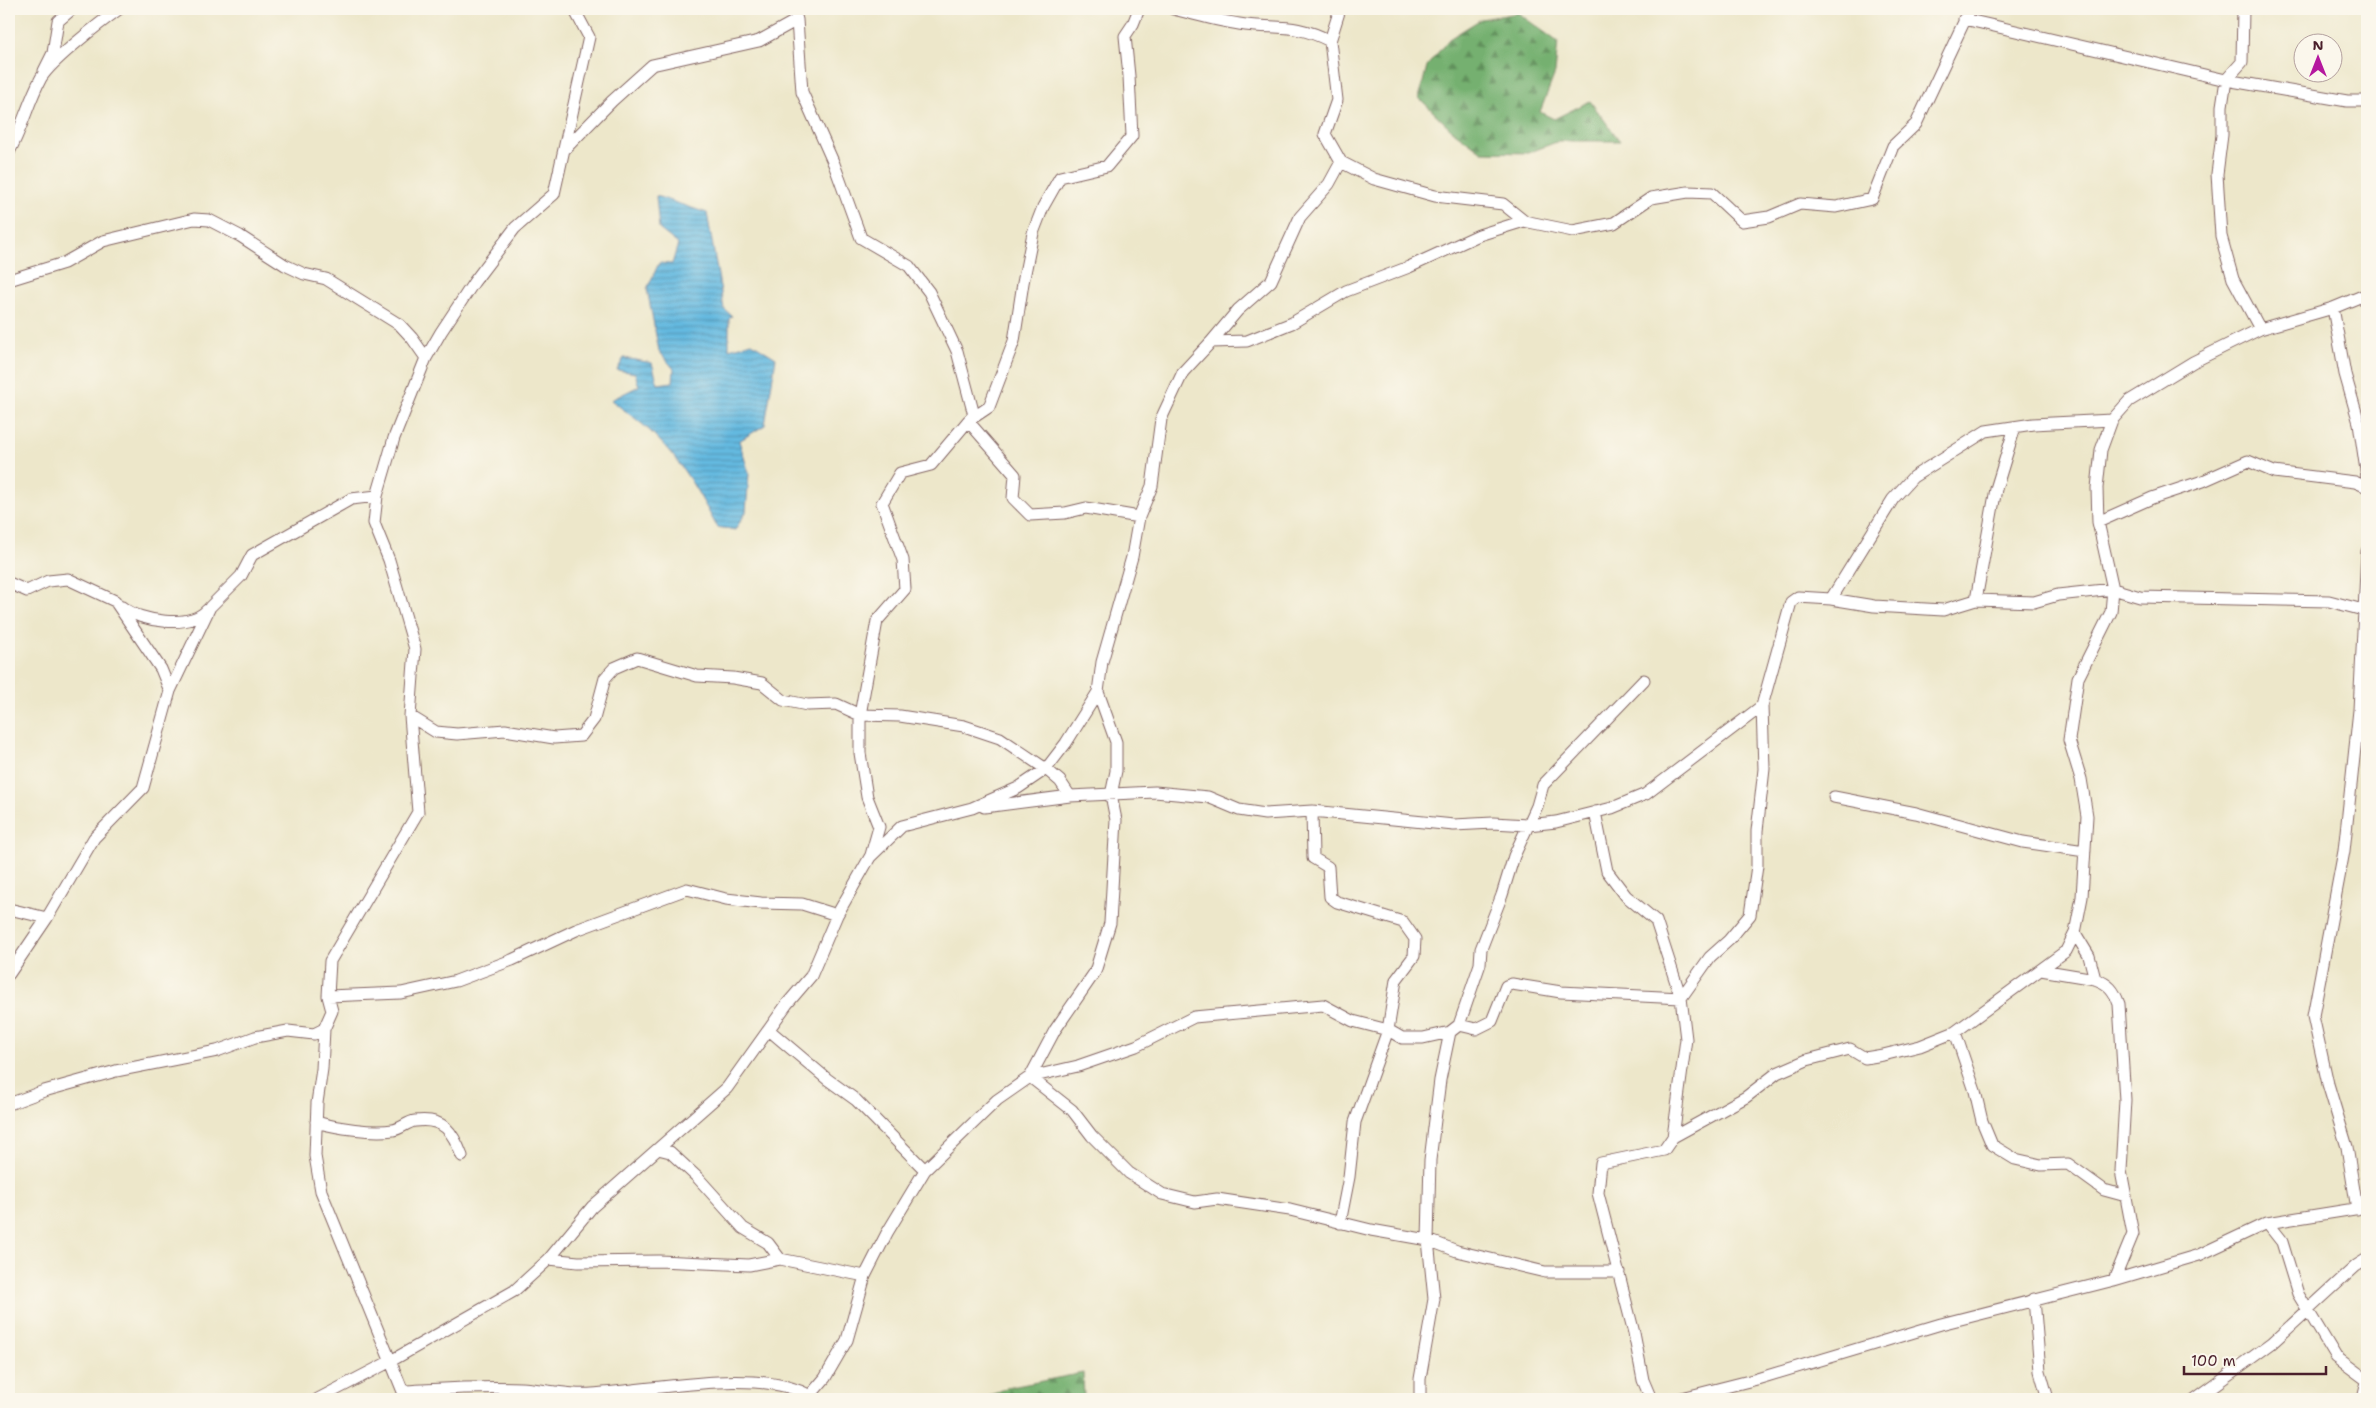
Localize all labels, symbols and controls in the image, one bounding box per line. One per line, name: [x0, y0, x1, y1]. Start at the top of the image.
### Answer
north arrow: [2294, 32, 2344, 82]
text: N: [2312, 36, 2324, 54]
scale bar: [2184, 1343, 2326, 1375]
text: 100 m: [2191, 1351, 2236, 1371]

